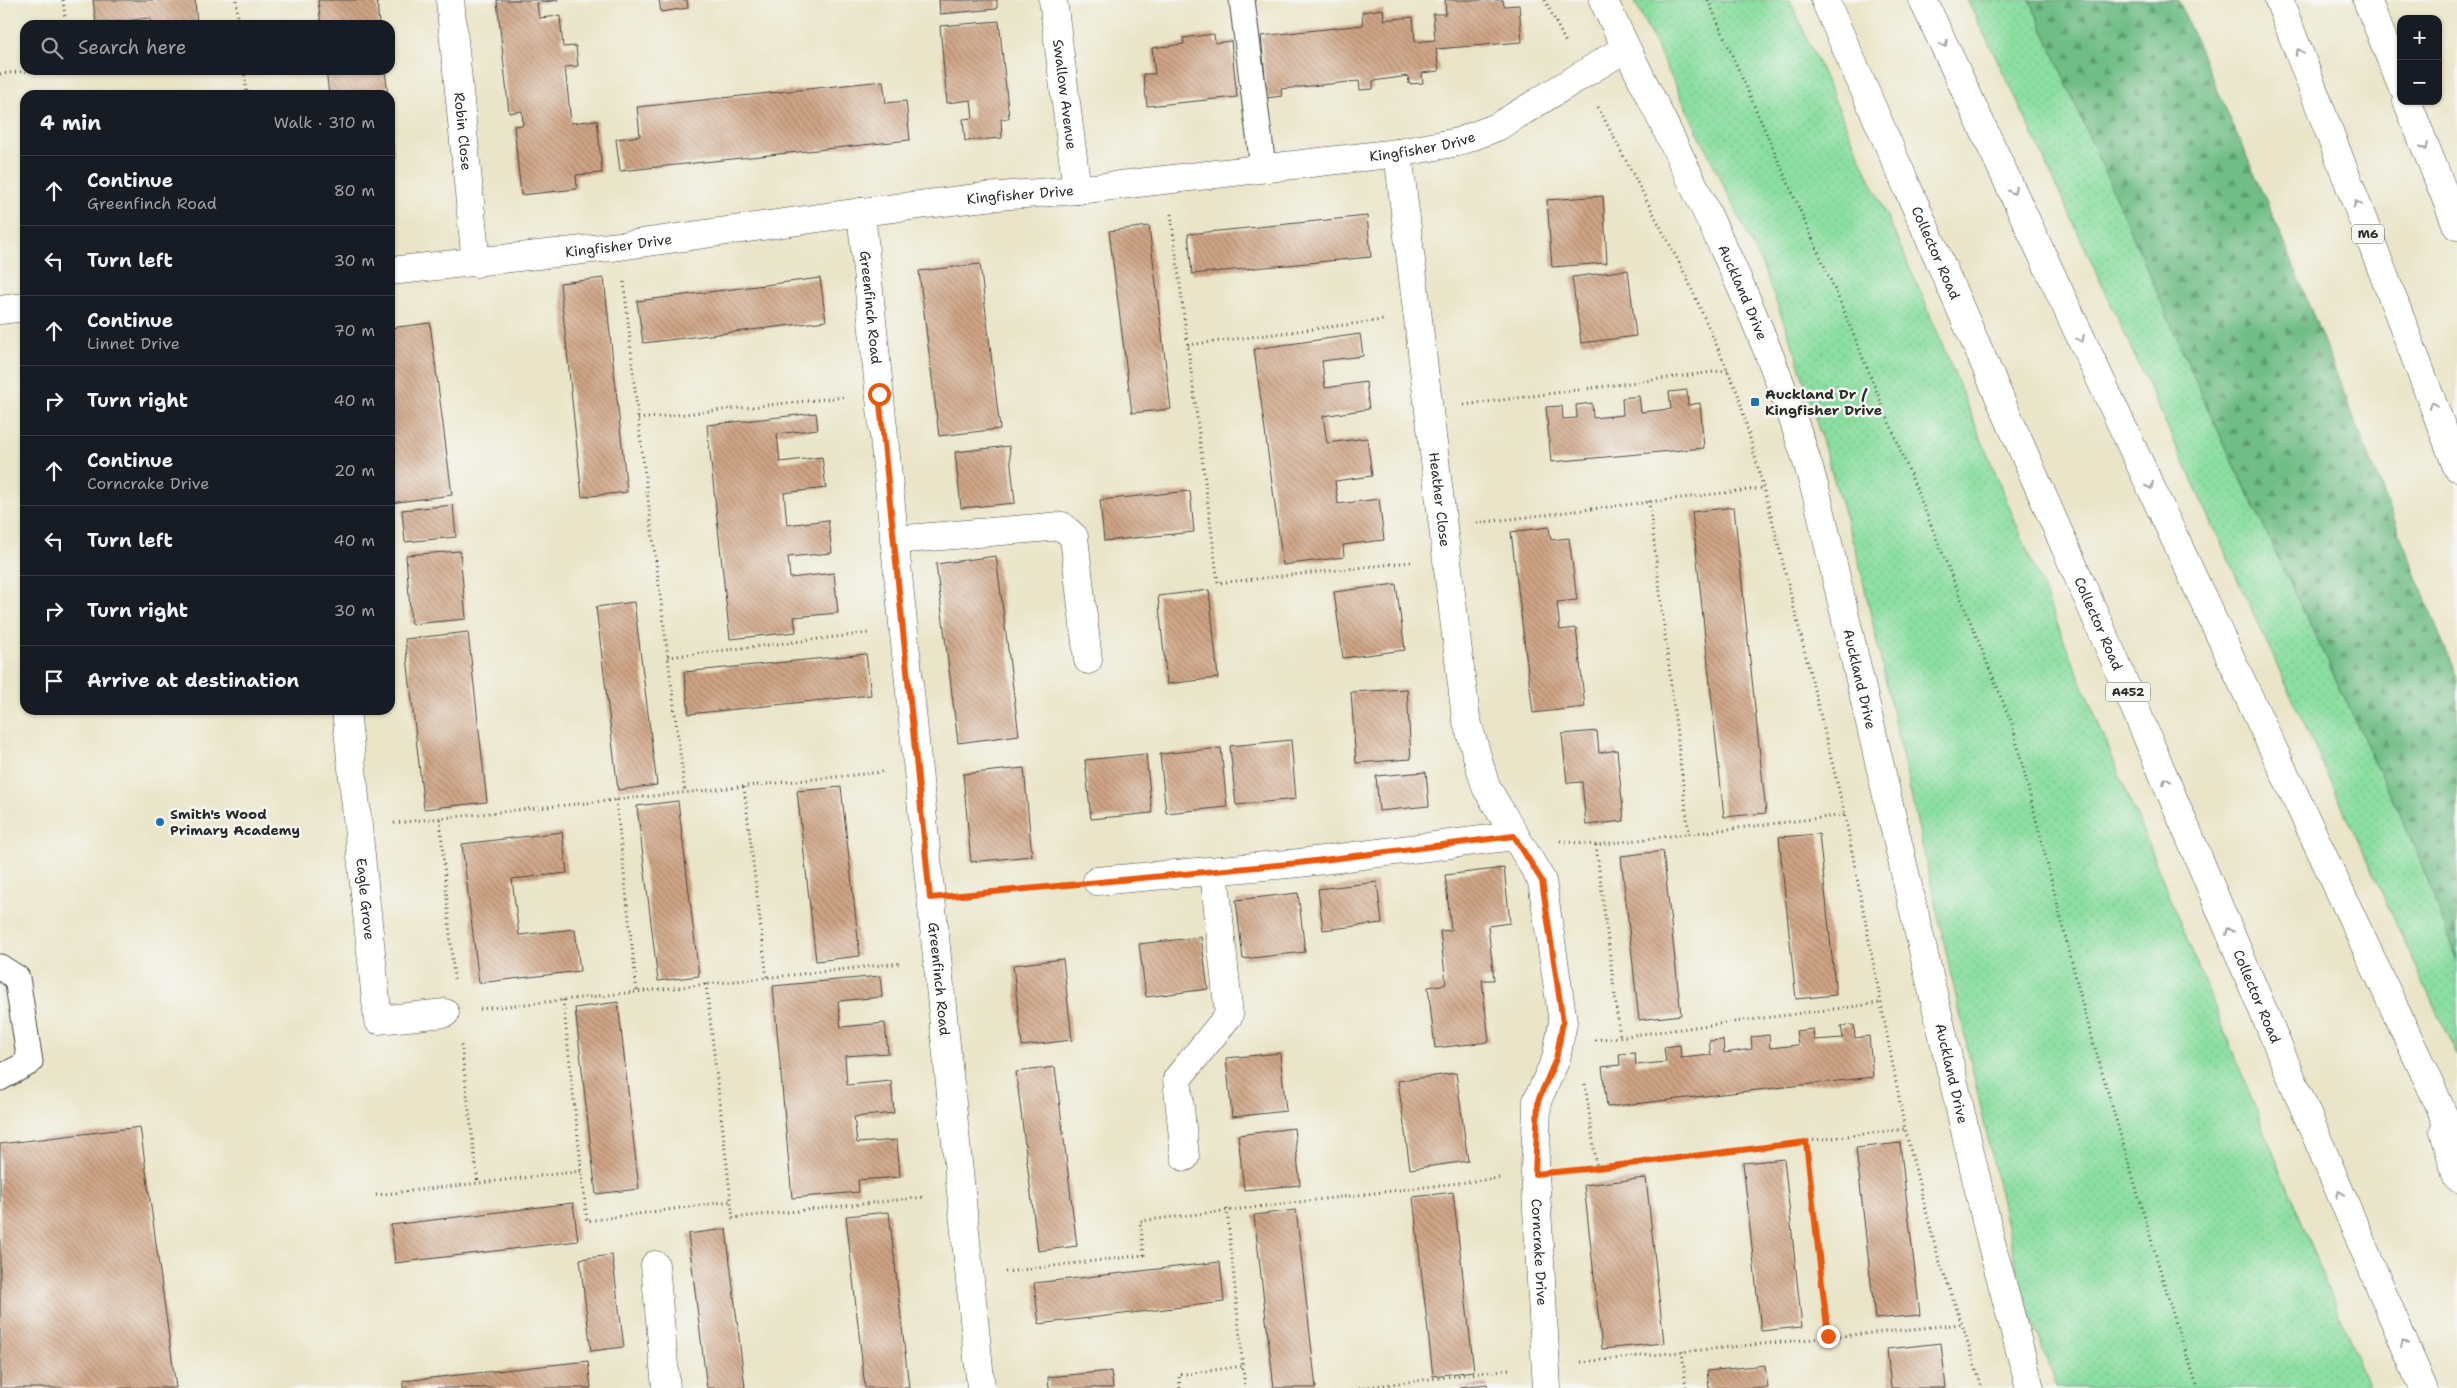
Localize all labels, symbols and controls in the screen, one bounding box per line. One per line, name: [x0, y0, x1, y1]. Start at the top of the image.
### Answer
map controls: [2397, 15, 2442, 105]
button: +: [2397, 15, 2442, 60]
search box: [20, 20, 395, 75]
icon: search: [38, 34, 66, 62]
text: Search here: [78, 35, 187, 60]
street label: Swallow Avenue: [1049, 38, 1081, 150]
one-way arrow: [1937, 39, 1948, 48]
one-way arrow: [2295, 49, 2305, 57]
button: −: [2397, 60, 2442, 105]
street label: Robin Close: [450, 91, 476, 171]
text: 4 min: [40, 109, 101, 137]
text: Walk · 310 m: [274, 112, 375, 133]
street label: Kingfisher Drive: [1368, 127, 1478, 165]
one-way arrow: [2420, 142, 2430, 150]
text: Continue: [87, 168, 173, 193]
icon: ahead: [40, 177, 68, 205]
text: 80 m: [334, 180, 375, 201]
street label: Kingfisher Drive: [966, 181, 1075, 208]
one-way arrow: [2006, 186, 2017, 195]
text: Greenfinch Road: [87, 193, 217, 214]
one-way arrow: [2353, 201, 2363, 209]
street label: Collector Road: [1908, 203, 1964, 302]
road number: M6: [2352, 224, 2384, 243]
street label: Kingfisher Drive: [564, 230, 673, 261]
street label: Auckland Drive: [1714, 242, 1771, 343]
icon: left: [40, 247, 68, 275]
text: Turn left: [87, 248, 173, 273]
text: 30 m: [334, 250, 375, 271]
street label: Greenfinch Road: [856, 250, 885, 365]
text: Continue: [87, 308, 173, 333]
icon: ahead: [40, 317, 68, 345]
text: 70 m: [334, 320, 375, 341]
text: Linnet Drive: [87, 333, 180, 354]
one-way arrow: [2075, 333, 2085, 342]
route start: [868, 383, 891, 406]
place label: Auckland Dr / Kingfisher Drive: [1765, 385, 1882, 419]
icon: right: [40, 387, 68, 415]
text: Turn right: [87, 388, 188, 413]
text: 40 m: [333, 390, 375, 411]
marker: Auckland Dr / Kingfisher Drive: [1749, 396, 1761, 408]
one-way arrow: [2429, 401, 2440, 410]
text: Continue: [87, 448, 173, 473]
street label: Heather Close: [1425, 451, 1454, 548]
icon: ahead: [40, 457, 68, 485]
text: 20 m: [334, 460, 375, 481]
text: Corncrake Drive: [87, 473, 209, 494]
one-way arrow: [2144, 481, 2155, 490]
icon: left: [40, 527, 68, 555]
text: Turn left: [87, 528, 173, 553]
text: 40 m: [333, 530, 375, 551]
street label: Collector Road: [2070, 574, 2127, 673]
icon: right: [40, 597, 68, 625]
text: Turn right: [87, 598, 188, 623]
text: 30 m: [334, 600, 375, 621]
street label: Auckland Drive: [1839, 627, 1880, 731]
icon: arrive: [40, 667, 68, 695]
text: Arrive at destination: [87, 668, 299, 693]
road number: A452: [2106, 682, 2150, 702]
one-way arrow: [2161, 778, 2171, 786]
place label: Smith's Wood Primary Academy: [170, 805, 300, 839]
marker: Smith's Wood Primary Academy: [154, 816, 166, 828]
street label: Eagle Grove: [352, 857, 379, 941]
street label: Greenfinch Road: [925, 921, 954, 1037]
one-way arrow: [2225, 927, 2236, 936]
street label: Collector Road: [2229, 947, 2285, 1046]
street label: Auckland Drive: [1931, 1022, 1972, 1125]
one-way arrow: [2336, 1190, 2346, 1198]
street label: Corncrake Drive: [1527, 1198, 1551, 1306]
route end: [1817, 1325, 1840, 1348]
one-way arrow: [2399, 1339, 2410, 1348]

